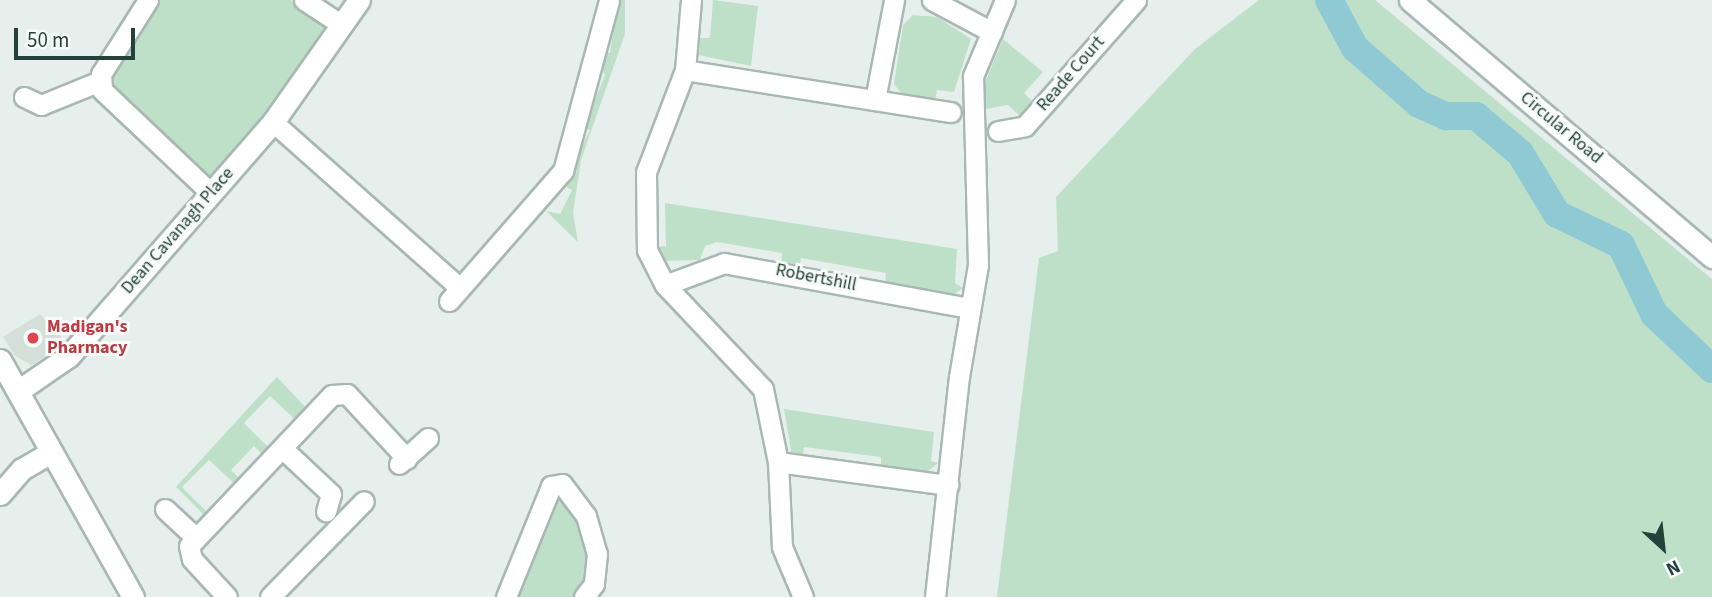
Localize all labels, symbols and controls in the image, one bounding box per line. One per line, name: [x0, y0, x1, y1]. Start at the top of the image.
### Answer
scale bar: [18, 14, 138, 58]
text: 50 m: [27, 25, 69, 55]
street label: Reade Court: [1033, 32, 1109, 116]
street label: Circular Road: [1515, 87, 1607, 169]
street label: Dean Cavanagh Place: [117, 163, 239, 299]
street label: Robertshill: [774, 260, 858, 296]
place label: Madigan's Pharmacy: [47, 317, 128, 360]
marker: Madigan's Pharmacy: [25, 330, 41, 346]
north arrow: [1628, 513, 1698, 583]
text: N: [1661, 552, 1685, 582]

